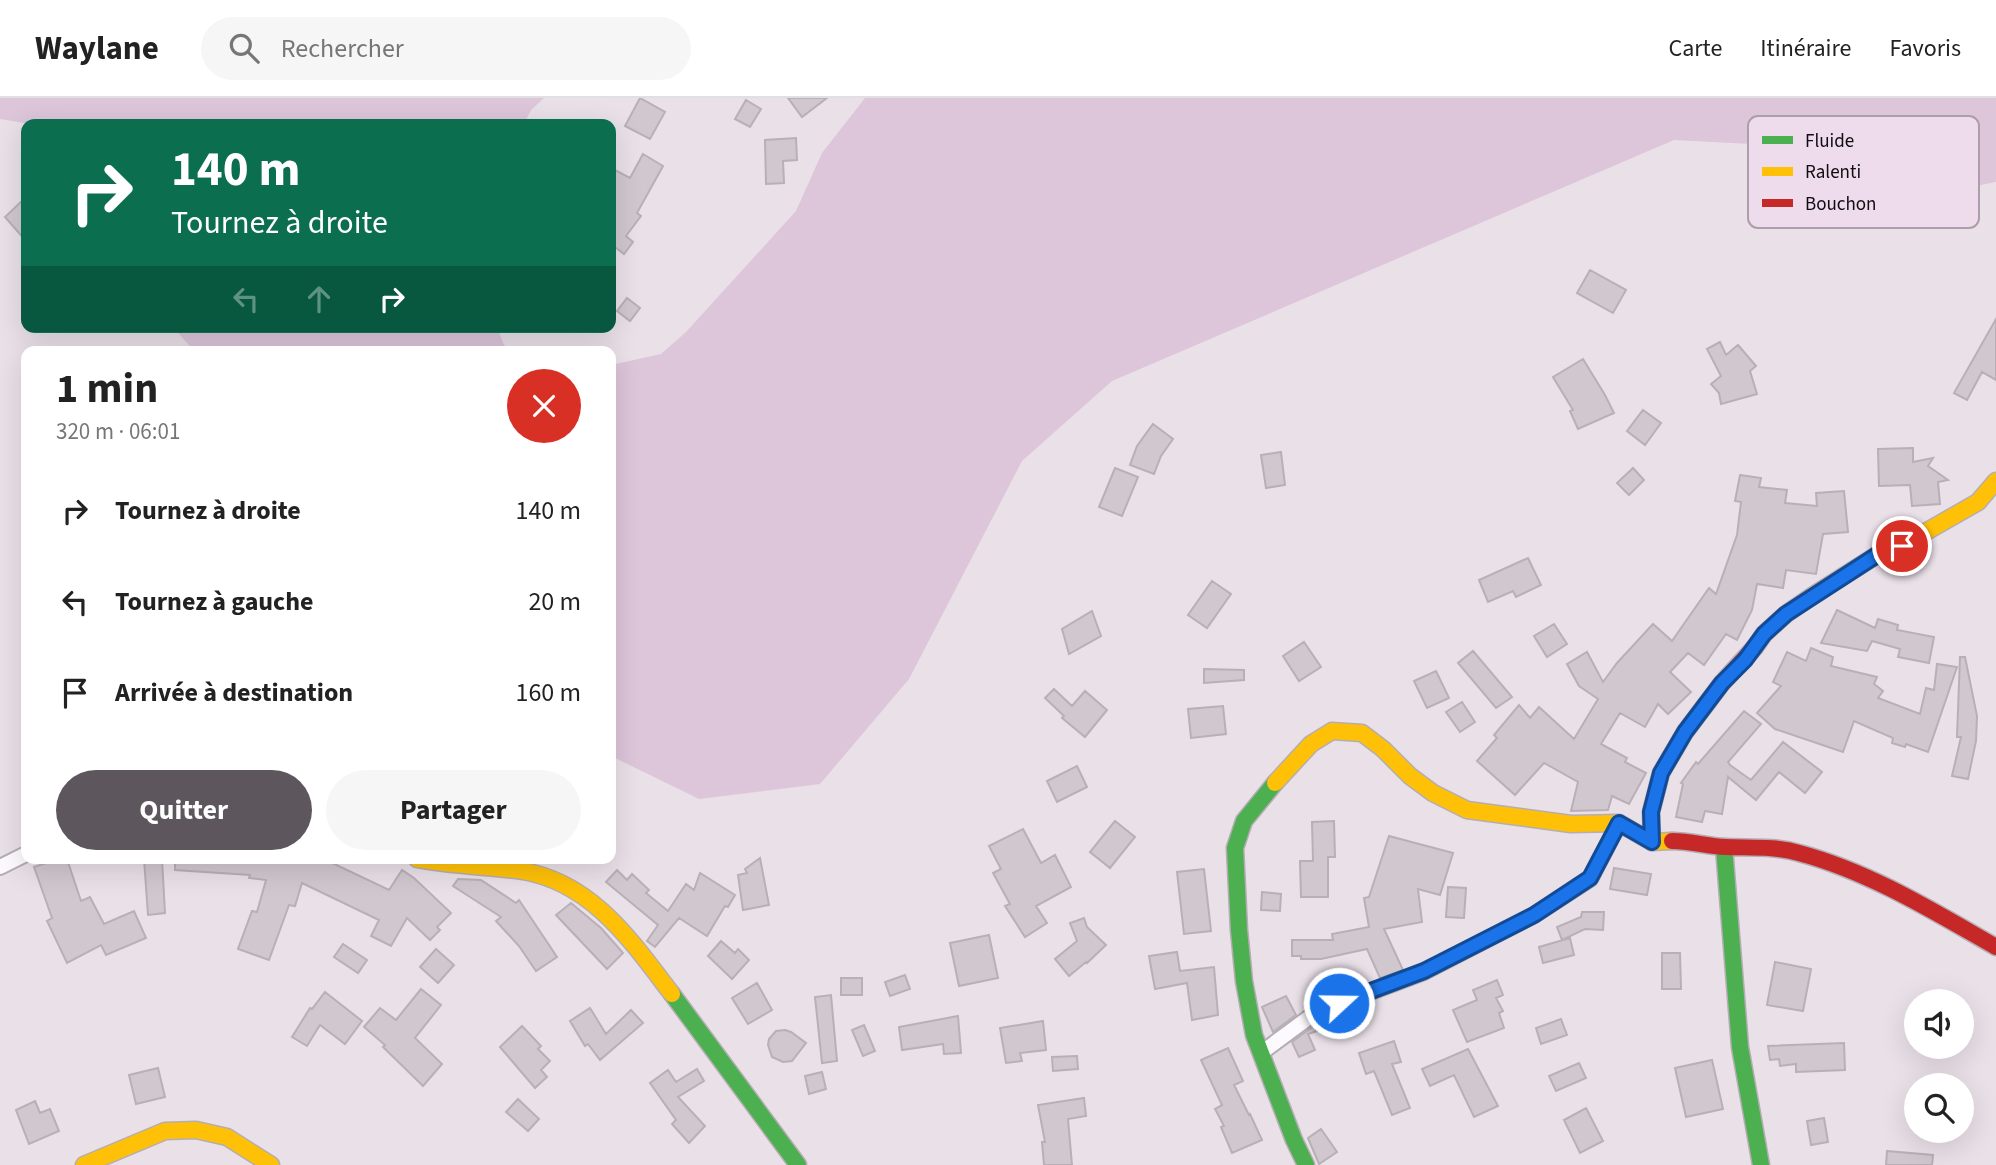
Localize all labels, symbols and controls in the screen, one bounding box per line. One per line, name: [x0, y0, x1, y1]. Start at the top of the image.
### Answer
search box: [201, 17, 691, 80]
text: Waylane: [35, 25, 159, 72]
icon: search: [225, 29, 263, 67]
text: Rechercher: [281, 30, 404, 67]
text: Carte: [1668, 31, 1722, 66]
text: Itinéraire: [1760, 31, 1851, 66]
text: Favoris: [1889, 31, 1961, 66]
legend: [1748, 116, 1979, 228]
text: Fluide: [1805, 128, 1854, 155]
text: 140 m: [171, 135, 300, 205]
icon: right: [56, 147, 147, 238]
text: Ralenti: [1805, 159, 1861, 186]
text: Bouchon: [1805, 191, 1877, 218]
text: Tournez à droite: [171, 200, 388, 246]
icon: left: [227, 280, 265, 318]
icon: ahead: [300, 280, 338, 318]
icon: right: [373, 280, 411, 318]
text: 1 min: [56, 359, 158, 419]
button: close: [507, 369, 581, 443]
text: 320 m · 06:01: [56, 415, 180, 448]
icon: right: [56, 492, 94, 530]
text: Tournez à droite: [115, 492, 301, 529]
text: 140 m: [515, 492, 581, 529]
pin: [1872, 516, 1932, 576]
icon: arrive: [1883, 527, 1921, 565]
icon: left: [56, 583, 94, 621]
text: Tournez à gauche: [115, 583, 314, 620]
text: 20 m: [528, 583, 581, 620]
icon: arrive: [56, 674, 94, 712]
text: Arrivée à destination: [115, 674, 353, 711]
text: 160 m: [515, 674, 581, 711]
button: Quitter: [56, 770, 312, 850]
button: Partager: [326, 770, 581, 850]
position arrow: [1302, 966, 1376, 1040]
map controls: [1904, 989, 1974, 1143]
button: sound: [1904, 989, 1974, 1059]
button: search: [1904, 1073, 1974, 1143]

